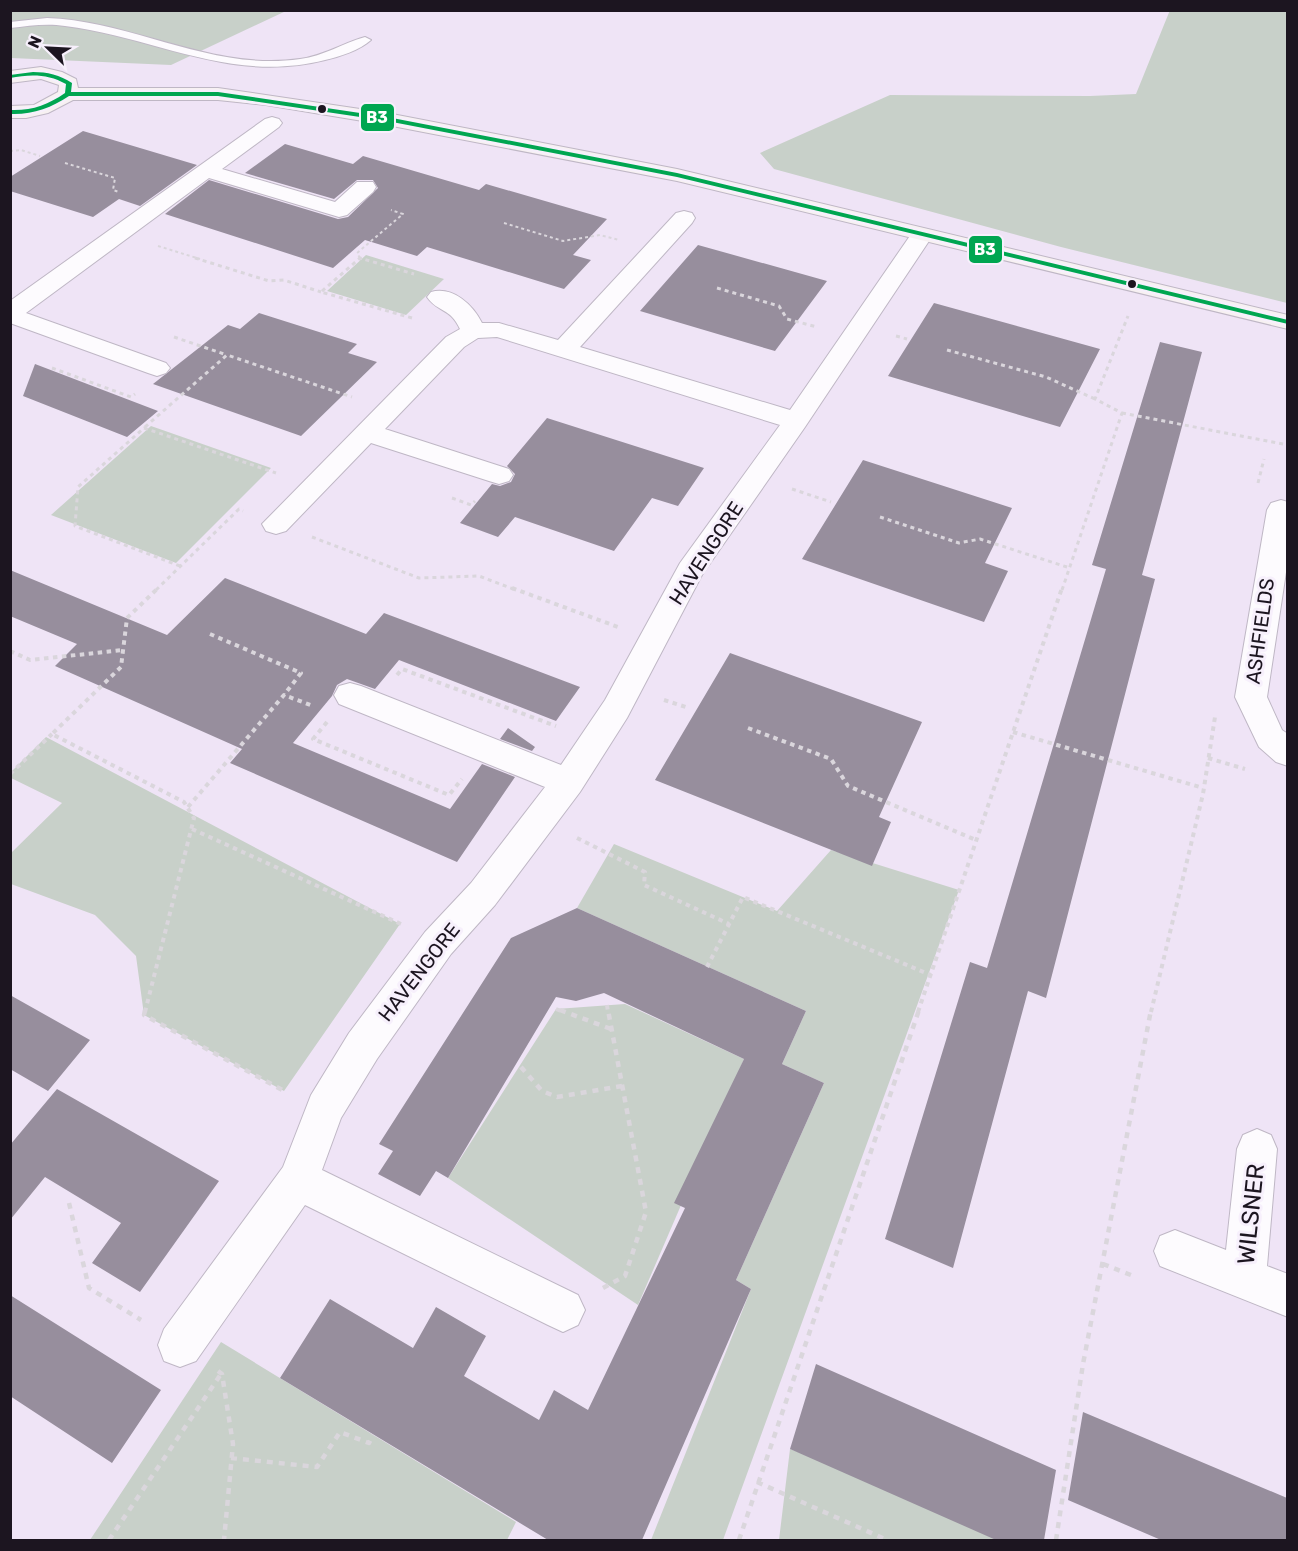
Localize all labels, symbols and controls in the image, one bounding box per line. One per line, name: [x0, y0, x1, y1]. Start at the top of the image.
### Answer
north arrow: [18, 18, 78, 78]
text: N: [24, 33, 46, 51]
unlabelled marker: [316, 103, 328, 115]
line badge: B3: [360, 103, 395, 132]
text: B3: [366, 108, 388, 127]
line badge: B3: [968, 235, 1003, 264]
text: B3: [974, 240, 996, 259]
unlabelled marker: [1126, 278, 1138, 290]
street label: HAVENGORE: [664, 497, 748, 609]
street label: ASHFIELDS: [1241, 577, 1279, 685]
street label: HAVENGORE: [373, 918, 465, 1026]
street label: WILSNER: [1232, 1162, 1270, 1266]

